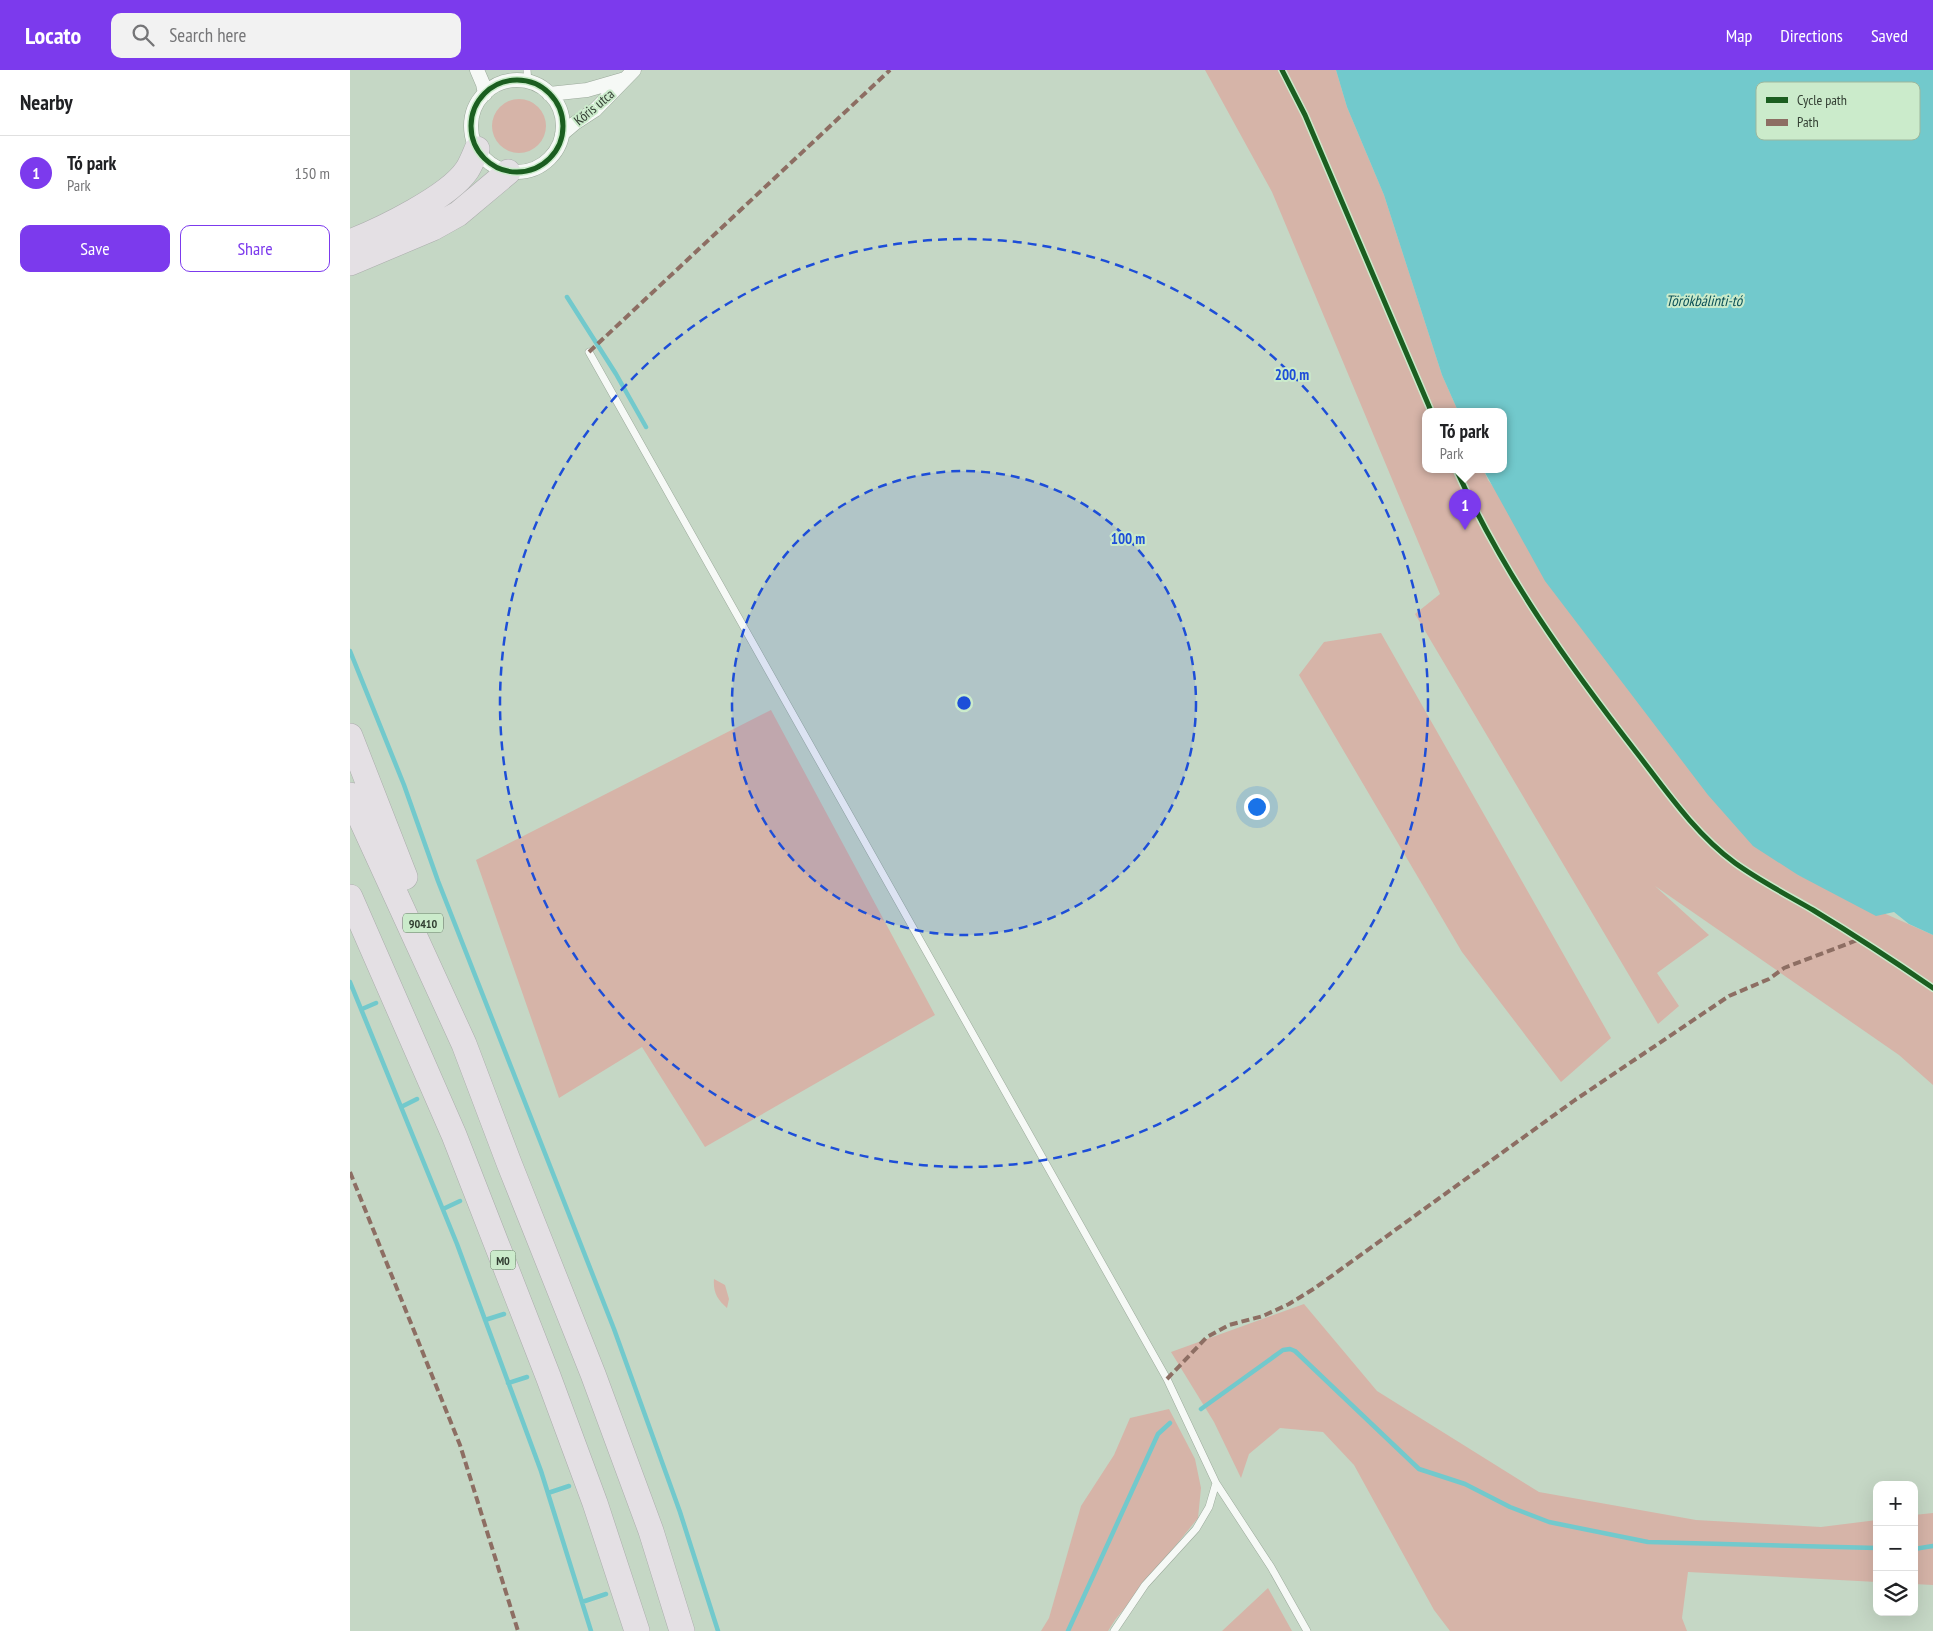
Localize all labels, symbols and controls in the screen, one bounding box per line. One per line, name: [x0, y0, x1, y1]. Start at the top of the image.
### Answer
search box: [111, 13, 461, 58]
text: Locato: [25, 20, 81, 51]
icon: search: [129, 21, 157, 49]
text: Search here: [169, 23, 246, 47]
text: Map: [1726, 24, 1752, 47]
text: Directions: [1780, 24, 1843, 47]
text: Saved: [1871, 24, 1908, 47]
legend: [1756, 82, 1920, 140]
street label: Kőris utca: [570, 85, 618, 129]
text: Nearby: [20, 89, 73, 116]
text: Cycle path: [1797, 91, 1847, 109]
text: Path: [1797, 113, 1819, 131]
text: Tó park: [67, 151, 116, 175]
text: 1: [32, 163, 40, 183]
text: 150 m: [295, 163, 330, 183]
text: Park: [67, 175, 91, 195]
button: Save: [20, 225, 170, 272]
button: Share: [180, 225, 330, 272]
water label: Törökbálinti-tó: [1666, 291, 1744, 310]
text: 200 m: [1275, 365, 1309, 384]
popup: [1422, 408, 1507, 473]
text: Tó park: [1440, 419, 1489, 443]
text: Park: [1440, 443, 1464, 463]
pin: 1: [1449, 489, 1481, 530]
text: 100 m: [1111, 529, 1145, 548]
centre of rings: [955, 694, 973, 712]
your location: [1244, 794, 1270, 820]
road number: 90410: [403, 914, 443, 932]
road number: M0: [490, 1250, 516, 1270]
map controls: [1873, 1481, 1918, 1616]
button: +: [1873, 1481, 1918, 1526]
button: −: [1873, 1526, 1918, 1571]
button: layers: [1873, 1571, 1918, 1616]

